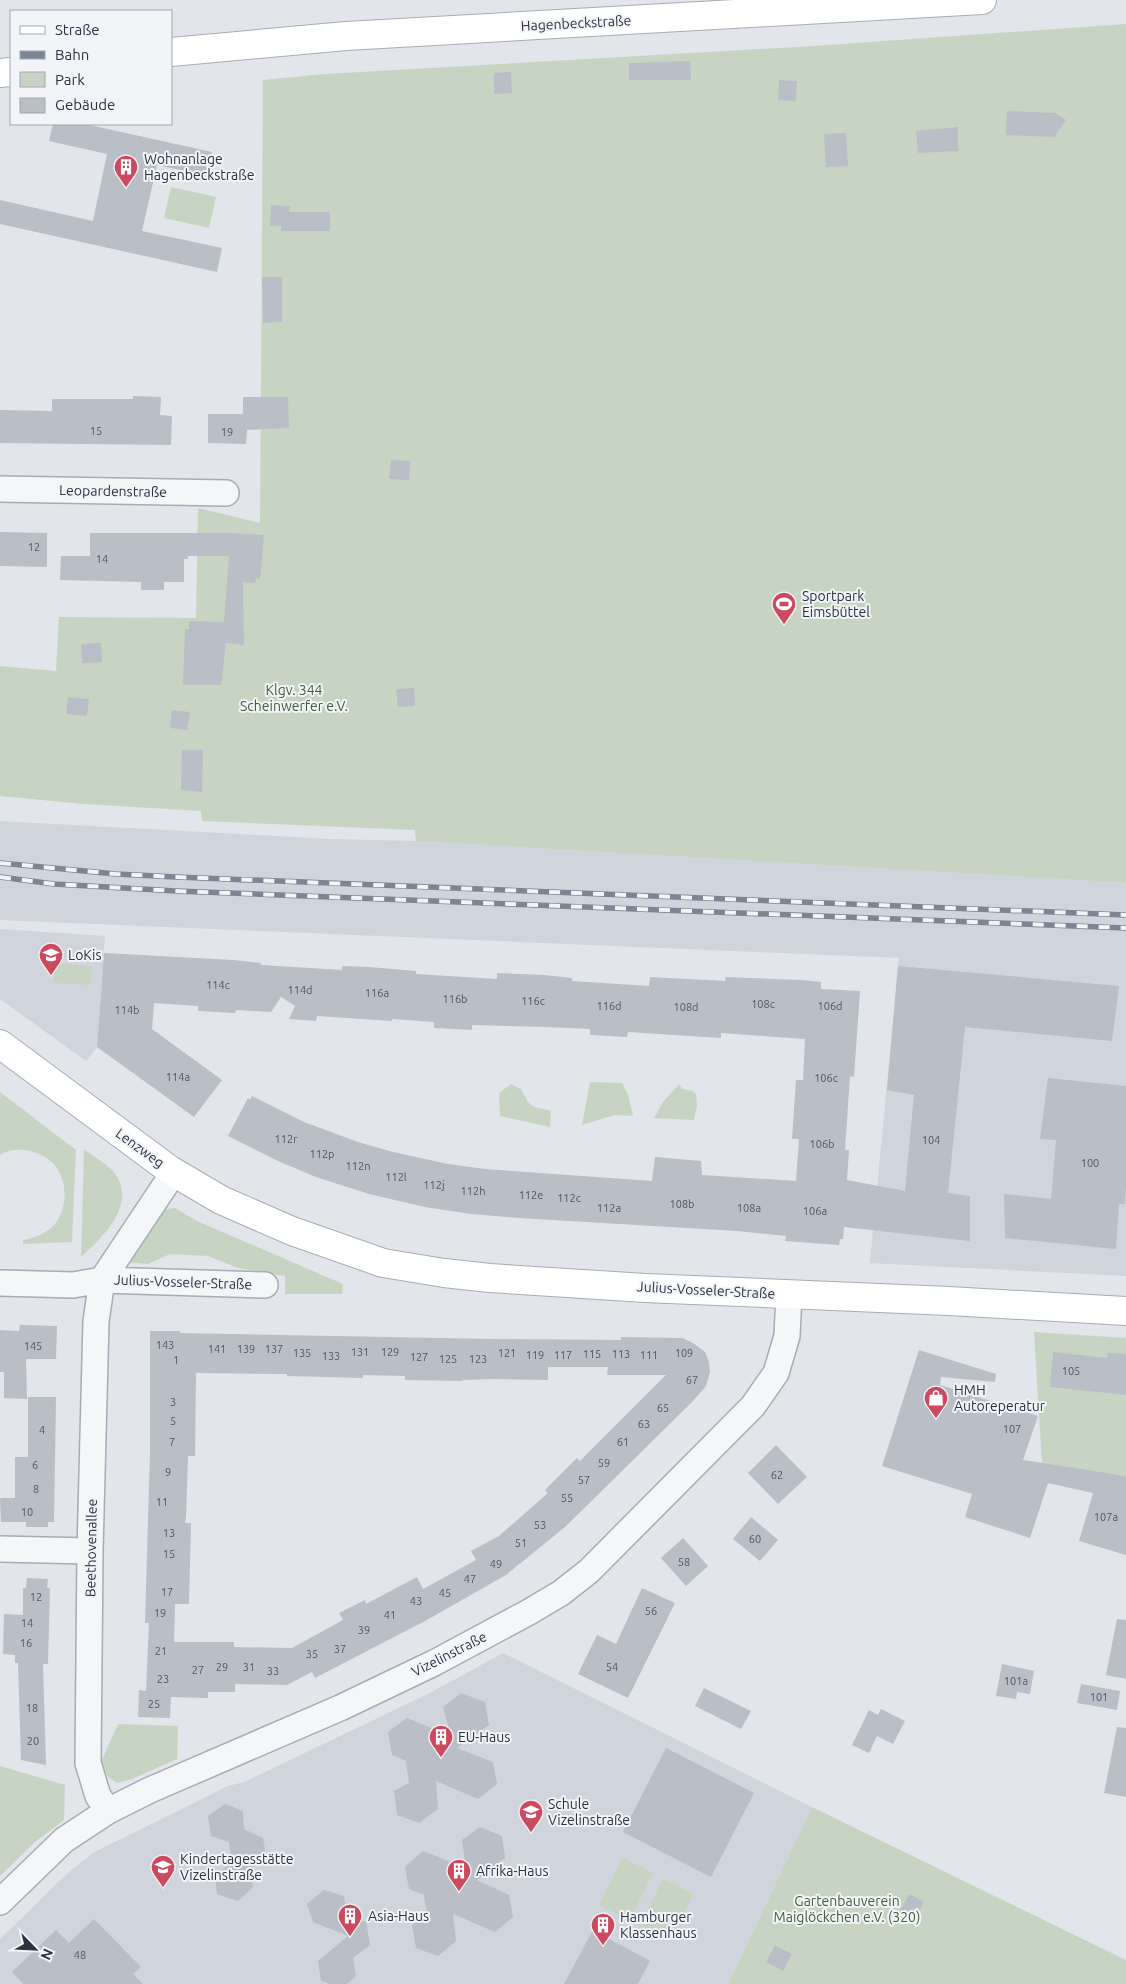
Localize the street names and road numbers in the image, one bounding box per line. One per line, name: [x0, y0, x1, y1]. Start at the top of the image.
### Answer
street label: Hagenbeckstraße: [520, 12, 632, 34]
street label: Leopardenstraße: [59, 482, 167, 500]
street label: Lenzweg: [113, 1125, 167, 1171]
street label: Julius-Vosseler-Straße: [114, 1272, 252, 1292]
street label: Julius-Vosseler-Straße: [636, 1278, 776, 1302]
street label: Beethovenallee: [82, 1499, 100, 1597]
street label: Vizelinstraße: [409, 1628, 489, 1680]

